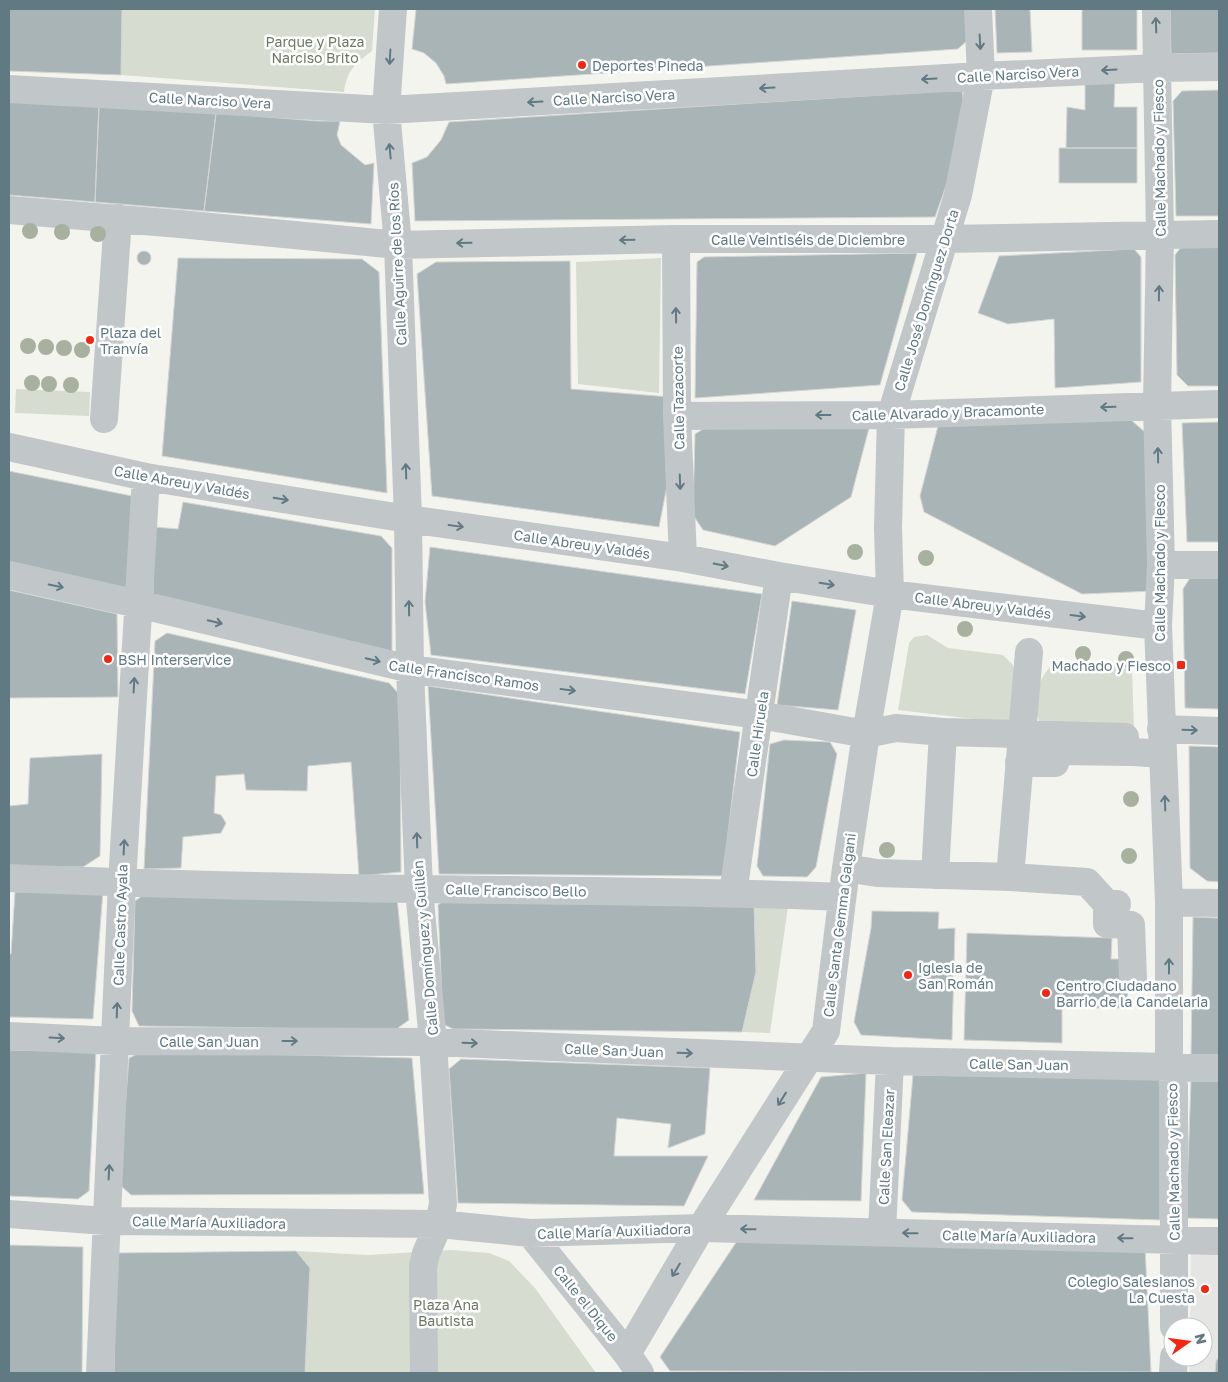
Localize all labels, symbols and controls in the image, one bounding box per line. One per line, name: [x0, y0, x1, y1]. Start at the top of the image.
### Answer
one-way arrow: [1151, 17, 1161, 34]
park label: Parque y Plaza Narciso Brito: [266, 33, 364, 66]
one-way arrow: [975, 34, 984, 50]
one-way arrow: [385, 49, 394, 65]
place label: Deportes Pineda: [592, 57, 703, 74]
marker: Deportes Pineda: [576, 59, 588, 71]
street label: Calle Narciso Vera: [956, 62, 1080, 86]
one-way arrow: [1101, 65, 1118, 75]
one-way arrow: [921, 75, 937, 84]
street label: Calle Machado y Fiesco: [1149, 79, 1169, 237]
one-way arrow: [759, 84, 775, 93]
street label: Calle Narciso Vera: [552, 85, 676, 109]
street label: Calle Narciso Vera: [148, 88, 272, 112]
one-way arrow: [527, 97, 543, 106]
one-way arrow: [385, 143, 395, 159]
street label: Calle Aguirre de los Ríos: [384, 182, 410, 346]
street label: Calle José Domínguez Dorta: [890, 207, 962, 393]
street label: Calle Veintiséis de Diciembre: [711, 231, 905, 248]
one-way arrow: [619, 235, 636, 245]
one-way arrow: [457, 239, 473, 248]
one-way arrow: [1154, 285, 1163, 301]
one-way arrow: [671, 307, 681, 323]
place label: Plaza del Tranvía: [100, 324, 161, 357]
marker: Plaza del Tranvía: [84, 334, 96, 346]
street label: Calle Tazacorte: [669, 346, 687, 450]
street label: Calle Alvarado y Bracamonte: [851, 400, 1045, 424]
one-way arrow: [1100, 402, 1116, 411]
one-way arrow: [815, 410, 832, 420]
one-way arrow: [1153, 447, 1163, 464]
street label: Calle Abreu y Valdés: [113, 462, 251, 502]
one-way arrow: [401, 463, 411, 479]
one-way arrow: [675, 474, 685, 490]
street label: Calle Machado y Fiesco: [1151, 484, 1168, 642]
one-way arrow: [272, 494, 288, 504]
one-way arrow: [448, 521, 464, 531]
street label: Calle Abreu y Valdés: [513, 526, 651, 562]
one-way arrow: [712, 560, 728, 570]
one-way arrow: [819, 579, 835, 589]
one-way arrow: [48, 582, 64, 591]
street label: Calle Abreu y Valdés: [914, 588, 1052, 622]
one-way arrow: [405, 600, 414, 616]
one-way arrow: [1069, 611, 1085, 621]
one-way arrow: [206, 618, 222, 627]
place label: BSH Interservice: [118, 651, 231, 668]
marker: BSH Interservice: [102, 653, 114, 665]
one-way arrow: [364, 656, 380, 665]
street label: Calle Francisco Ramos: [388, 656, 540, 694]
place label: Machado y Fiesco: [1051, 657, 1171, 674]
marker: Machado y Fiesco: [1175, 659, 1187, 671]
one-way arrow: [129, 677, 138, 693]
one-way arrow: [559, 685, 575, 695]
street label: Calle Hiruela: [743, 690, 771, 778]
one-way arrow: [1182, 725, 1198, 735]
one-way arrow: [1160, 796, 1169, 812]
one-way arrow: [412, 832, 421, 848]
street label: Calle Santa Gemma Galgani: [819, 832, 859, 1018]
one-way arrow: [119, 840, 128, 856]
street label: Calle Domínguez y Guillén: [409, 860, 441, 1036]
street label: Calle Castro Ayala: [109, 864, 131, 986]
street label: Calle Francisco Bello: [445, 880, 587, 900]
one-way arrow: [1164, 958, 1174, 974]
place label: Iglesia de San Román: [918, 959, 994, 992]
marker: Iglesia de San Román: [902, 969, 914, 981]
place label: Centro Ciudadano Barrio de la Candelaria: [1056, 977, 1208, 1010]
marker: Centro Ciudadano Barrio de la Candelaria: [1040, 987, 1052, 999]
one-way arrow: [112, 1002, 122, 1018]
street label: Calle San Juan: [159, 1033, 259, 1050]
one-way arrow: [49, 1034, 65, 1043]
one-way arrow: [282, 1036, 298, 1046]
one-way arrow: [462, 1039, 478, 1048]
street label: Calle San Juan: [564, 1040, 664, 1060]
one-way arrow: [676, 1048, 692, 1057]
street label: Calle San Juan: [969, 1055, 1069, 1073]
street label: Calle Machado y Fiesco: [1163, 1083, 1183, 1241]
street label: Calle San Eleazar: [874, 1088, 898, 1206]
one-way arrow: [777, 1091, 787, 1105]
one-way arrow: [104, 1164, 113, 1180]
street label: Calle María Auxiliadora: [132, 1212, 286, 1232]
street label: Calle María Auxiliadora: [537, 1220, 691, 1242]
one-way arrow: [740, 1225, 756, 1234]
street label: Calle María Auxiliadora: [942, 1226, 1096, 1246]
one-way arrow: [902, 1228, 918, 1238]
one-way arrow: [1117, 1234, 1133, 1243]
street label: Calle el Dique: [550, 1262, 622, 1344]
one-way arrow: [670, 1263, 680, 1277]
place label: Colegio Salesianos La Cuesta: [1068, 1273, 1195, 1306]
marker: Colegio Salesianos La Cuesta: [1199, 1283, 1211, 1295]
park label: Plaza Ana Bautista: [413, 1296, 479, 1329]
north arrow: [1163, 1317, 1213, 1367]
text: N: [1192, 1332, 1211, 1346]

